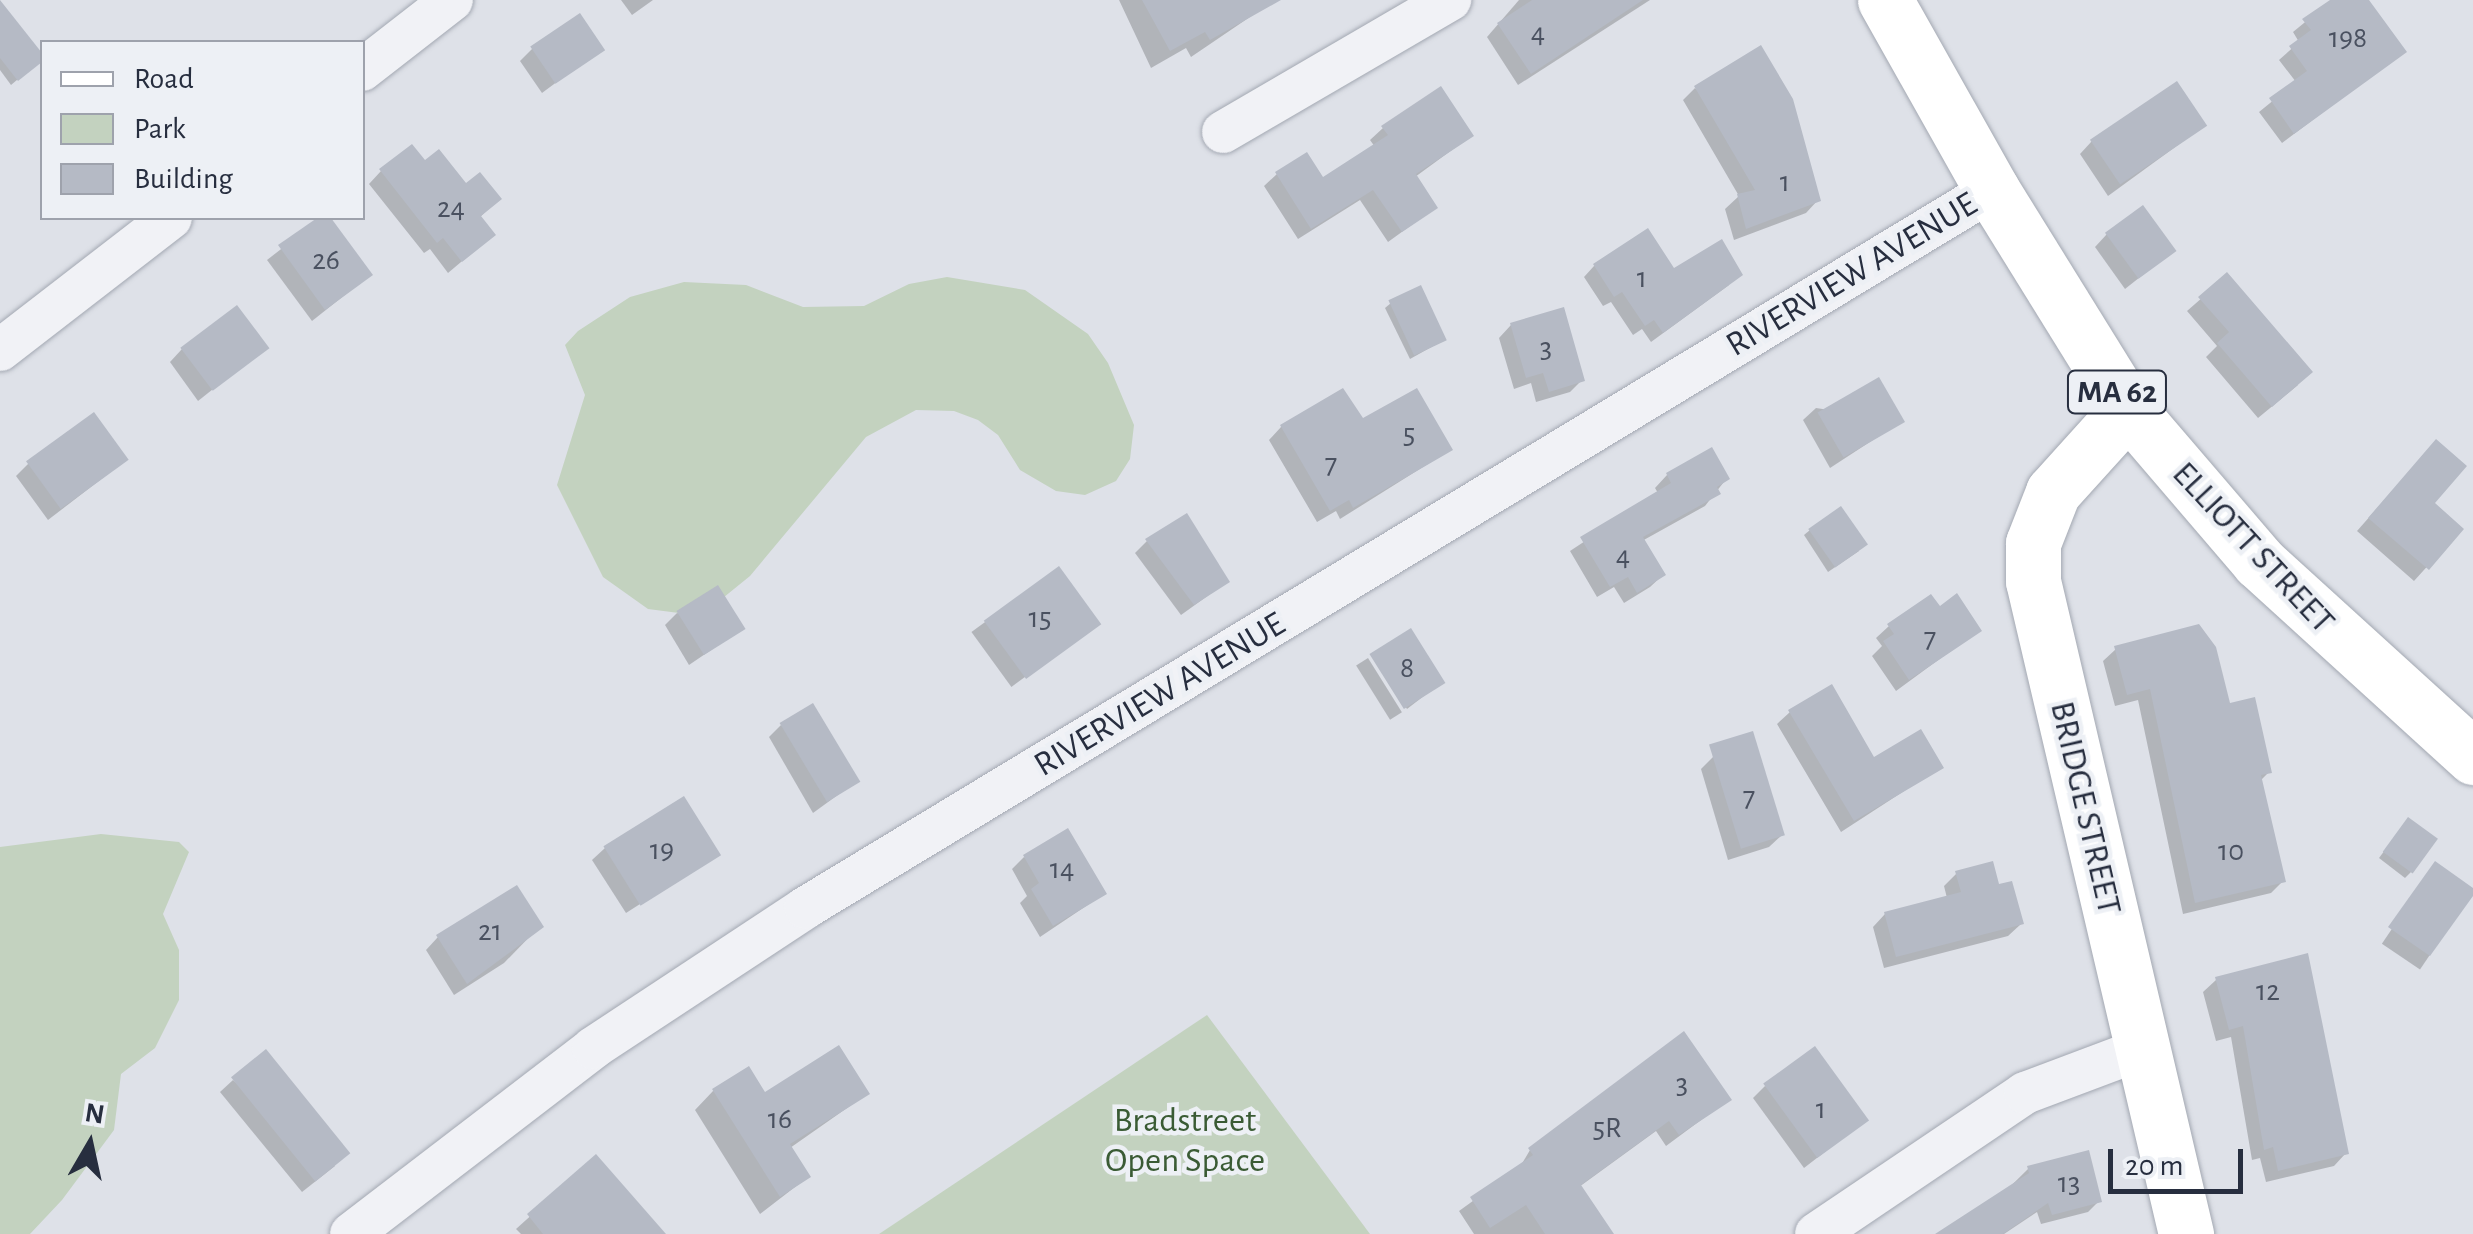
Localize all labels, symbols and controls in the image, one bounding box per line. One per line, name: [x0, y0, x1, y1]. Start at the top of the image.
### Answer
house number: 4: [1531, 15, 1545, 51]
house number: 198: [2329, 20, 2367, 56]
legend: [40, 40, 365, 220]
text: Road: [134, 64, 194, 94]
text: Park: [134, 114, 186, 144]
text: Building: [134, 164, 233, 194]
house number: 1: [1780, 164, 1790, 200]
street label: RIVERVIEW AVENUE: [1719, 184, 1985, 366]
house number: 24: [437, 190, 465, 226]
house number: 26: [312, 242, 340, 278]
house number: 1: [1637, 260, 1647, 296]
house number: 3: [1540, 330, 1552, 366]
road number: MA 62: [2064, 365, 2170, 419]
house number: 5: [1403, 416, 1415, 452]
house number: 7: [1325, 446, 1337, 482]
street label: ELLIOTT STREET: [2163, 454, 2343, 642]
house number: 4: [1616, 538, 1630, 574]
house number: 15: [1029, 600, 1051, 636]
street label: RIVERVIEW AVENUE: [1027, 604, 1293, 786]
house number: 7: [1924, 620, 1936, 656]
house number: 8: [1400, 650, 1414, 686]
street label: BRIDGE STREET: [2040, 697, 2130, 919]
house number: 7: [1743, 779, 1755, 815]
house number: 19: [650, 832, 674, 868]
house number: 10: [2218, 833, 2244, 869]
house number: 14: [1050, 851, 1074, 887]
house number: 21: [478, 913, 502, 949]
house number: 12: [2256, 973, 2280, 1009]
house number: 3: [1676, 1066, 1688, 1102]
house number: 1: [1816, 1091, 1826, 1127]
north arrow: [40, 1094, 140, 1194]
text: N: [83, 1099, 106, 1130]
park label: Bradstreet Open Space: [1105, 1100, 1265, 1182]
house number: 16: [768, 1101, 792, 1137]
house number: 5R: [1592, 1110, 1622, 1146]
scale bar: [2113, 1129, 2248, 1191]
text: 20 m: [2125, 1151, 2183, 1181]
house number: 13: [2058, 1165, 2080, 1201]

